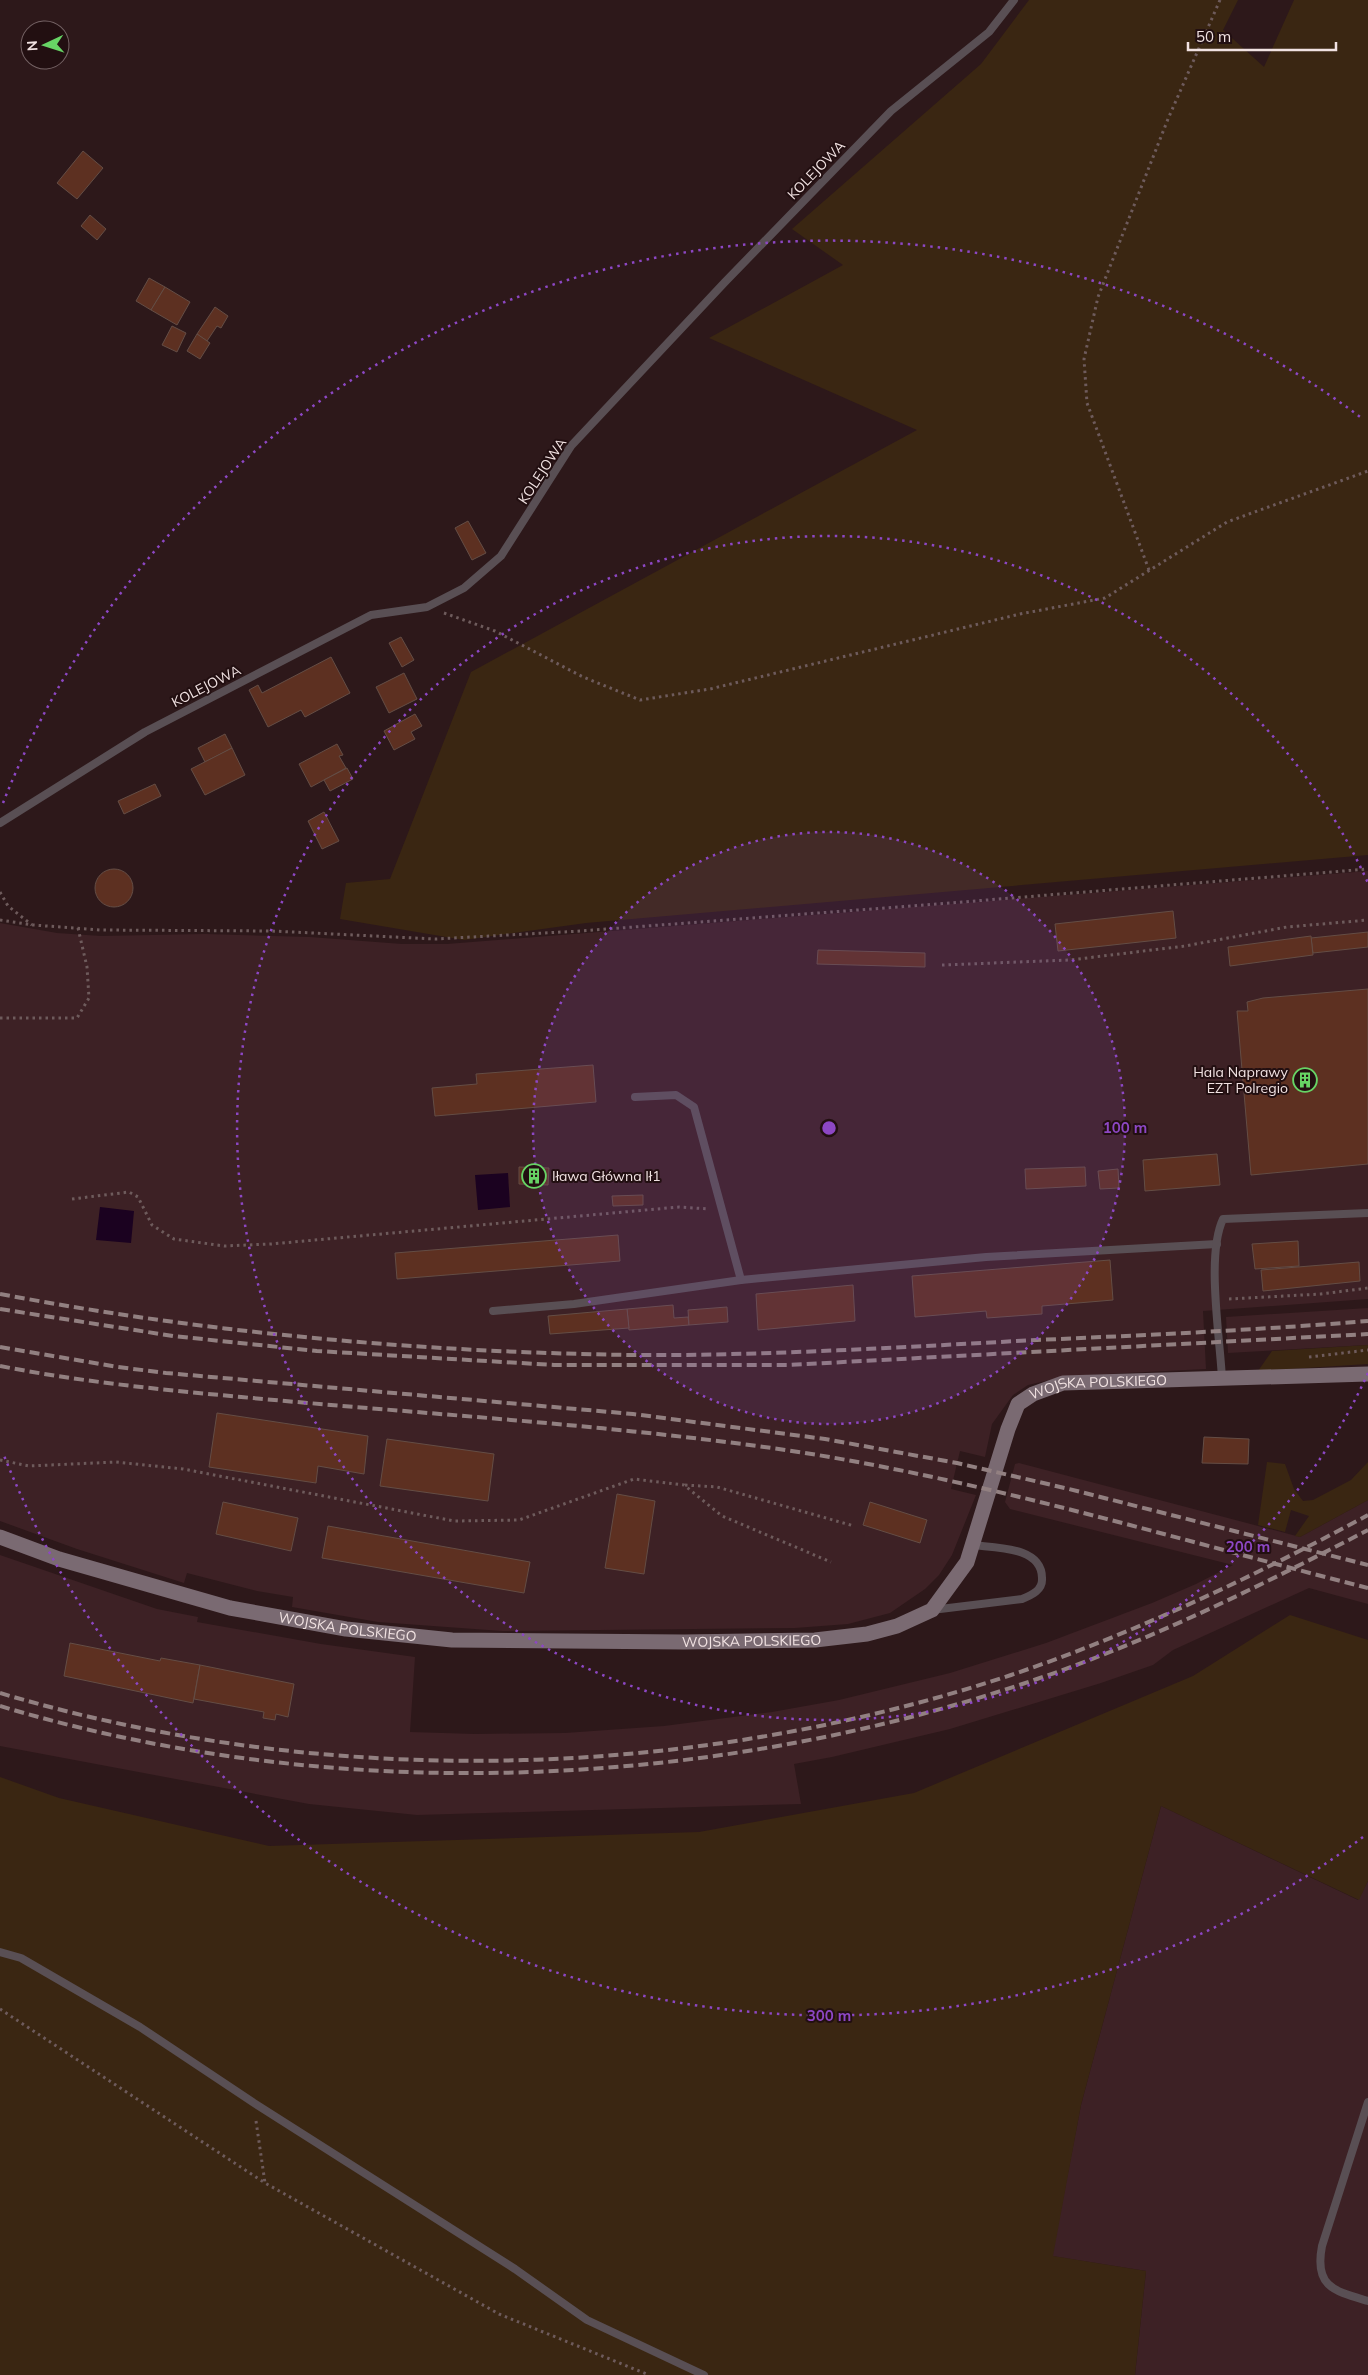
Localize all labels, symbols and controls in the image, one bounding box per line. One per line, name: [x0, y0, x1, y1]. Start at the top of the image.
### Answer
north arrow: [20, 20, 70, 70]
scale bar: [1188, 20, 1336, 52]
text: 50 m: [1196, 27, 1231, 46]
text: N: [23, 40, 41, 52]
street label: KOLEJOWA: [783, 136, 849, 203]
street label: KOLEJOWA: [514, 434, 570, 508]
street label: KOLEJOWA: [168, 661, 244, 711]
place label: Hala Naprawy EZT Polregio: [1193, 1063, 1289, 1097]
building icon: Hala Naprawy EZT Polregio: [1292, 1067, 1318, 1093]
text: 100 m: [1103, 1118, 1147, 1137]
centre of rings: [820, 1119, 838, 1137]
building icon: Iława Główna Ił1: [521, 1163, 547, 1189]
place label: Iława Główna Ił1: [552, 1167, 661, 1185]
street label: WOJSKA POLSKIEGO: [1027, 1371, 1167, 1404]
text: 200 m: [1226, 1537, 1270, 1556]
street label: WOJSKA POLSKIEGO: [277, 1608, 417, 1645]
street label: WOJSKA POLSKIEGO: [682, 1630, 822, 1651]
text: 300 m: [807, 2006, 851, 2025]

